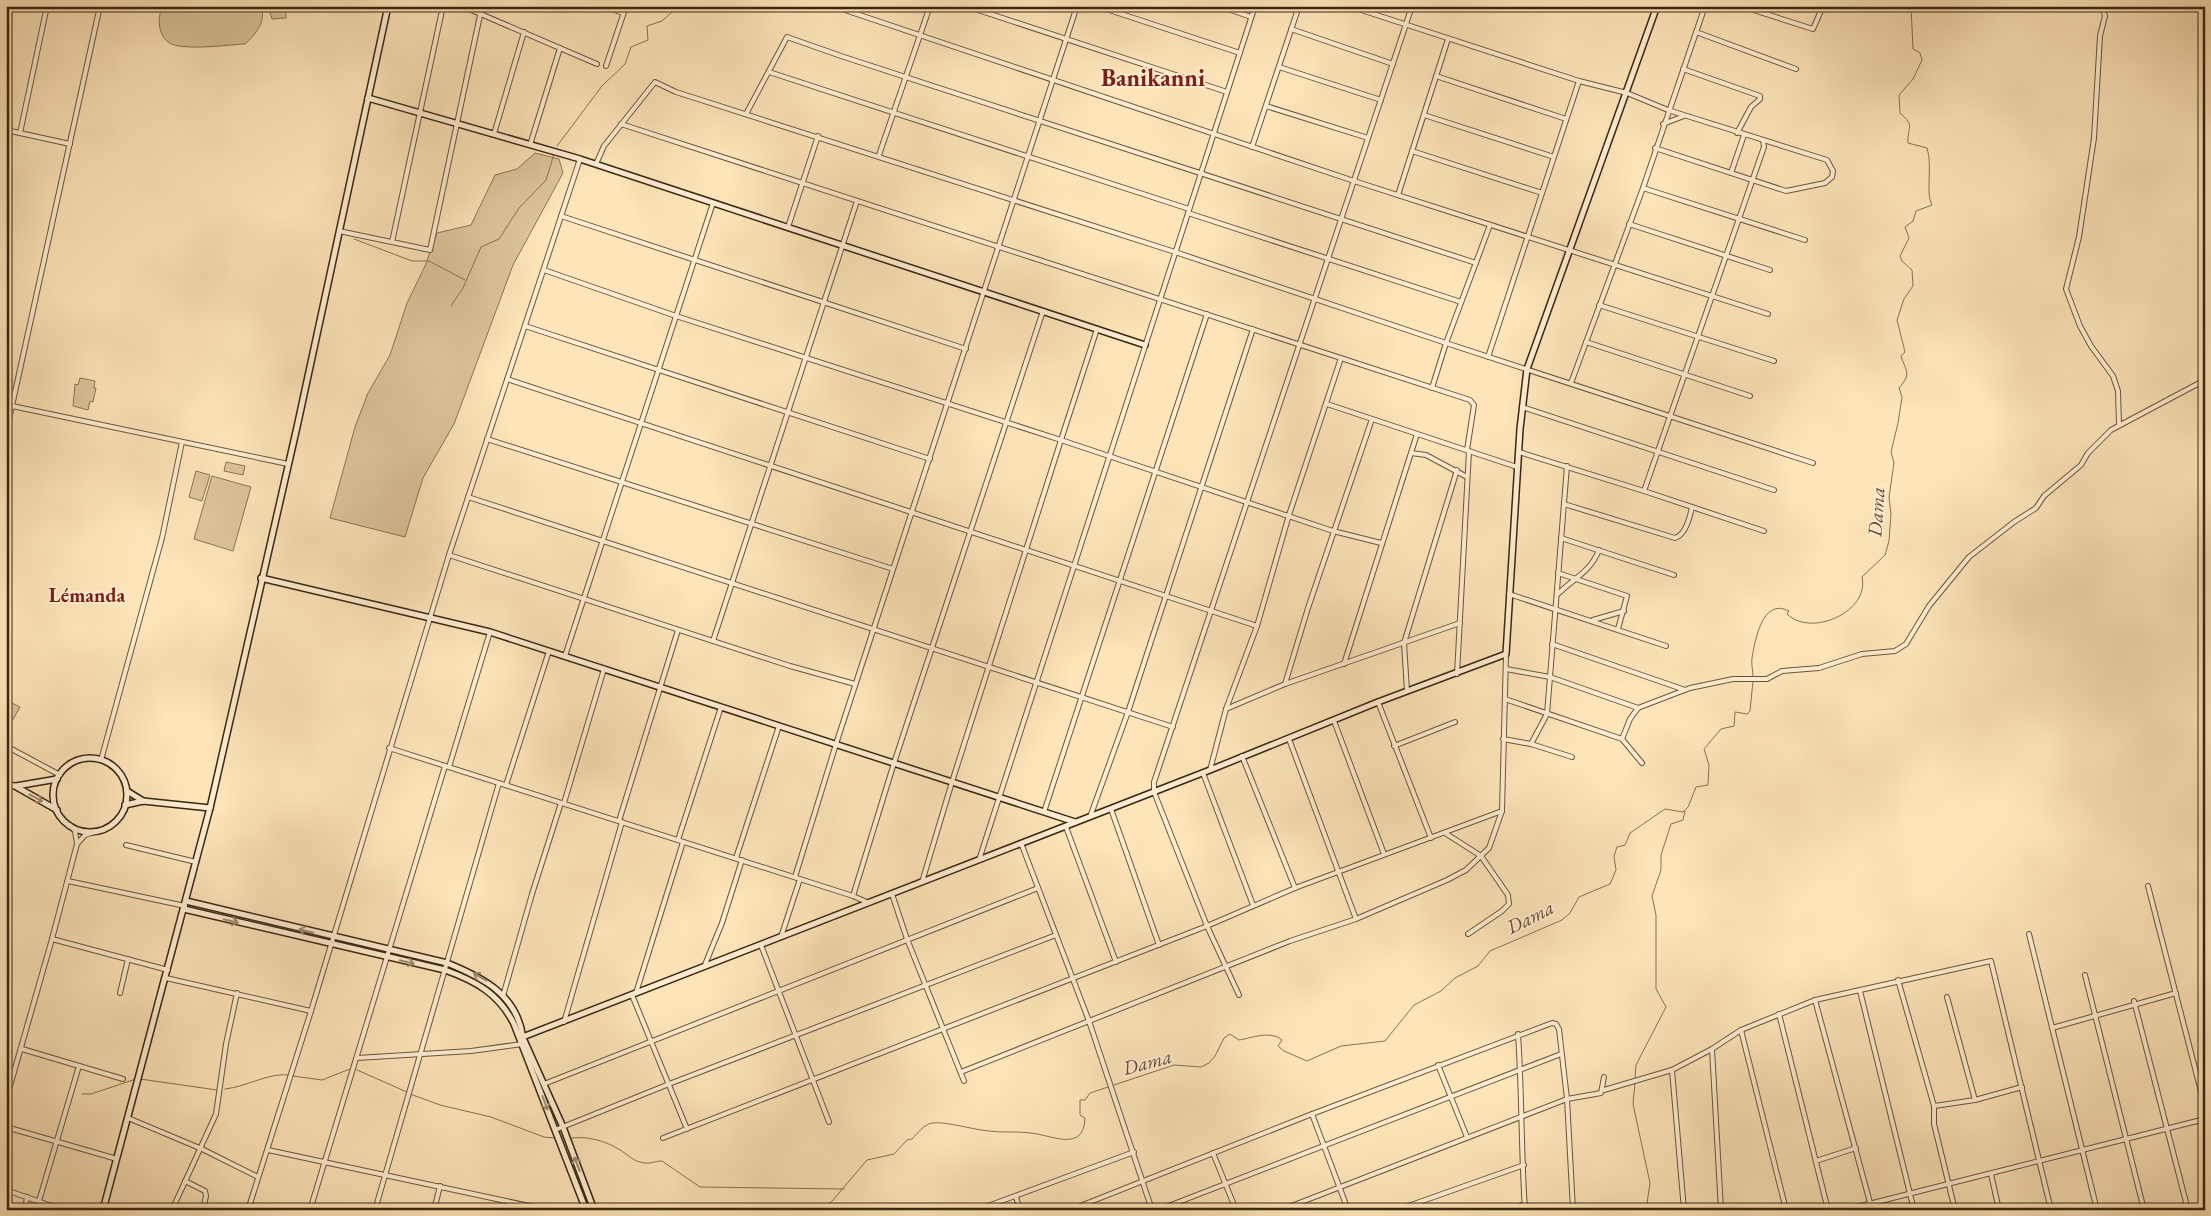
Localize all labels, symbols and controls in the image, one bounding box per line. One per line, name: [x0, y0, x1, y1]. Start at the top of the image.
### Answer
district label: Banikanni: [1101, 62, 1205, 93]
water label: Dama: [1861, 486, 1891, 539]
district label: Lémanda: [49, 582, 125, 608]
one-way arrow: [28, 794, 43, 803]
water label: Dama: [1501, 894, 1558, 940]
one-way arrow: [223, 917, 239, 926]
one-way arrow: [299, 925, 315, 935]
one-way arrow: [398, 958, 414, 967]
one-way arrow: [473, 972, 487, 982]
water label: Dama: [1118, 1043, 1175, 1081]
one-way arrow: [541, 1095, 550, 1110]
one-way arrow: [572, 1157, 581, 1172]

